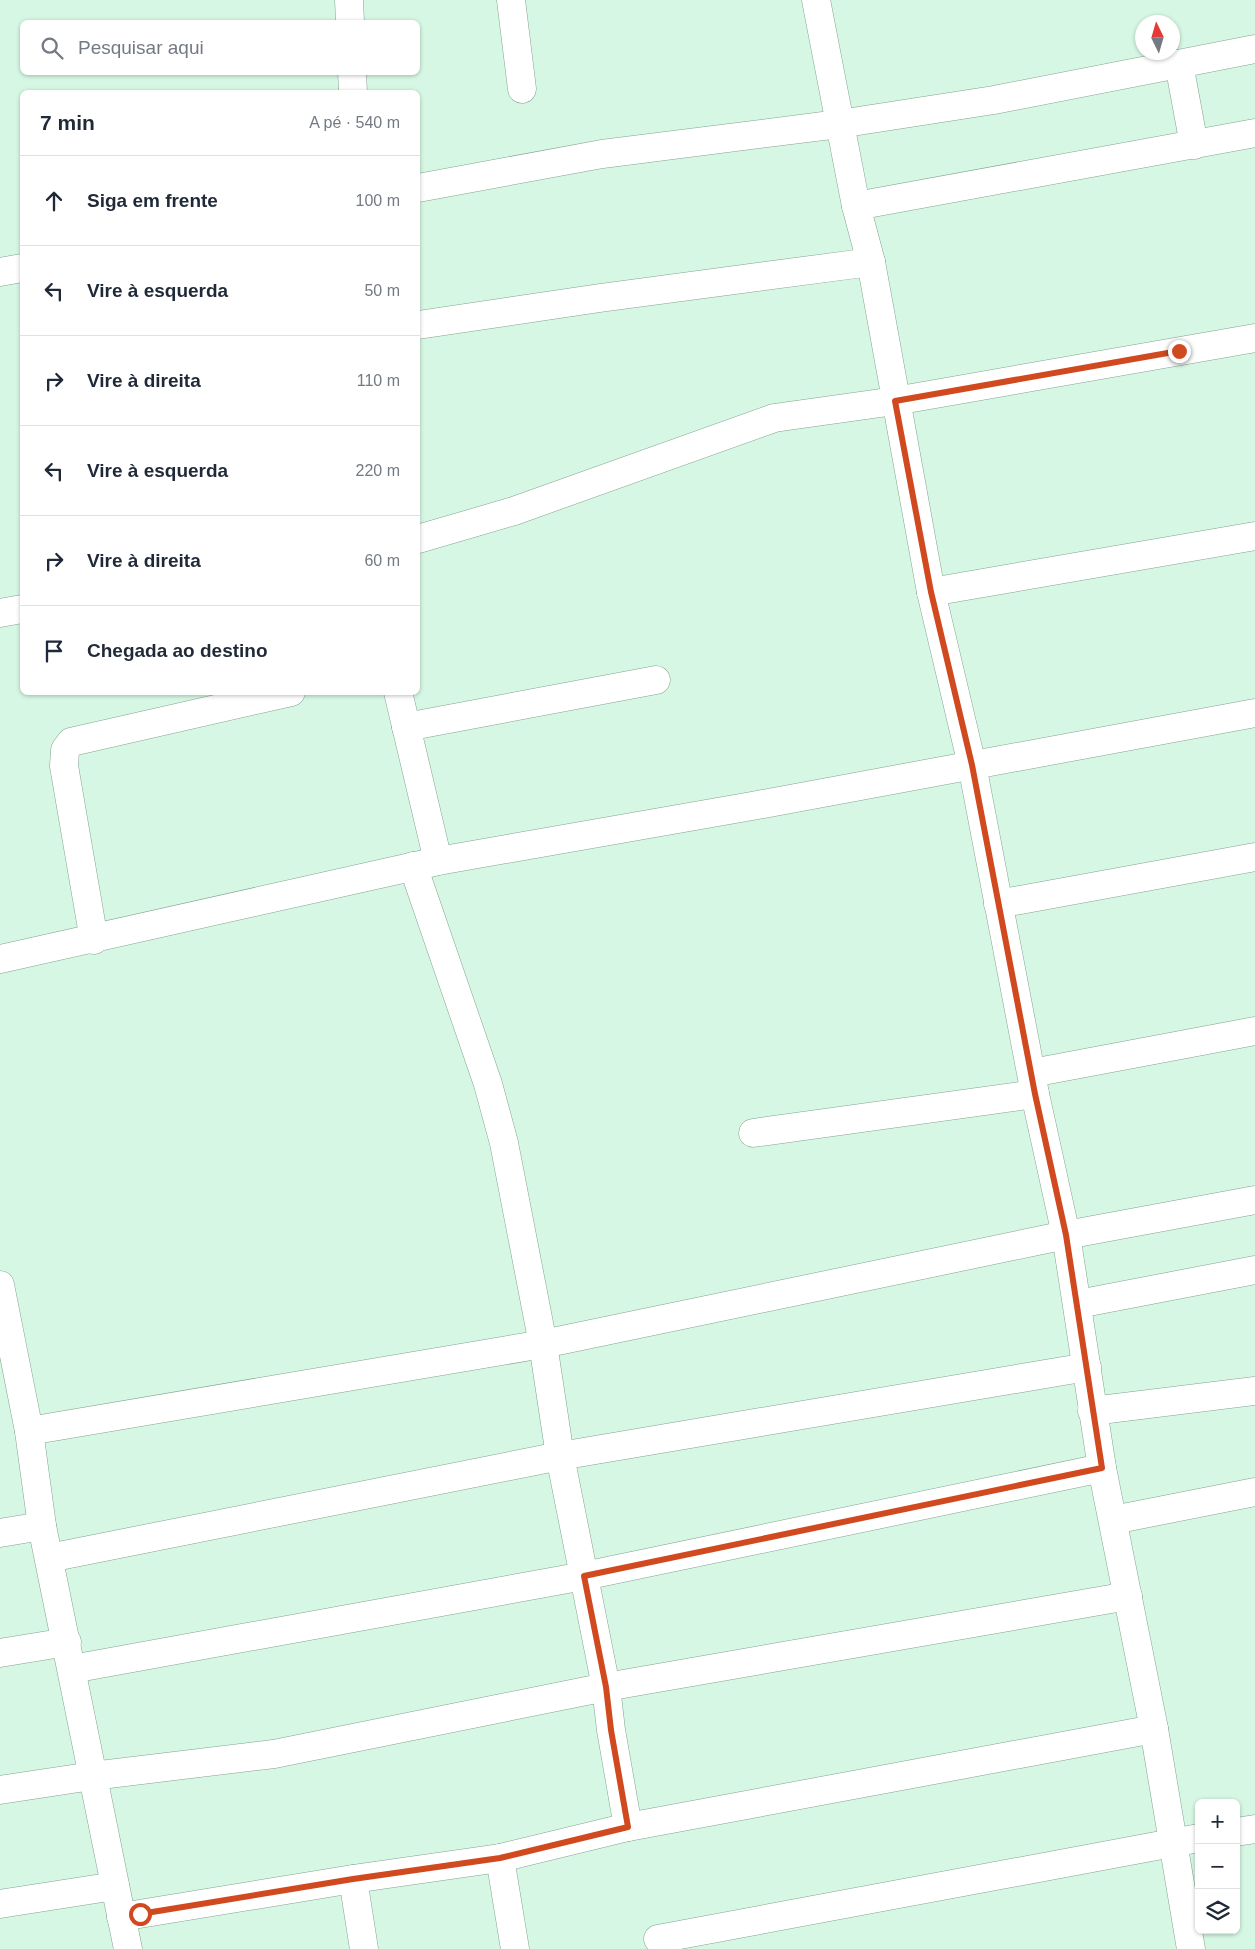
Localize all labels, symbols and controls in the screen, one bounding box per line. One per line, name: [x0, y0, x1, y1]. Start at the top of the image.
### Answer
north arrow: [1135, 15, 1180, 60]
search box: [20, 20, 420, 75]
icon: search: [38, 34, 66, 62]
text: Pesquisar aqui: [78, 37, 204, 58]
text: 7 min: [40, 111, 95, 134]
text: A pé · 540 m: [309, 114, 400, 131]
icon: ahead: [40, 187, 68, 215]
text: Siga em frente: [87, 190, 218, 211]
text: 100 m: [356, 192, 400, 209]
icon: left: [40, 277, 68, 305]
text: Vire à esquerda: [87, 280, 228, 301]
text: 50 m: [364, 282, 400, 299]
route end: [1168, 340, 1191, 363]
icon: right: [40, 367, 68, 395]
text: Vire à direita: [87, 370, 201, 391]
text: 110 m: [357, 372, 400, 389]
icon: left: [40, 457, 68, 485]
text: Vire à esquerda: [87, 460, 228, 481]
text: 220 m: [356, 462, 400, 479]
icon: right: [40, 547, 68, 575]
text: Vire à direita: [87, 550, 201, 571]
text: 60 m: [364, 552, 400, 569]
icon: arrive: [40, 637, 68, 665]
text: Chegada ao destino: [87, 640, 268, 661]
map controls: [1195, 1799, 1240, 1934]
button: +: [1195, 1799, 1240, 1844]
button: −: [1195, 1844, 1240, 1889]
button: layers: [1195, 1889, 1240, 1934]
route start: [129, 1903, 152, 1926]

